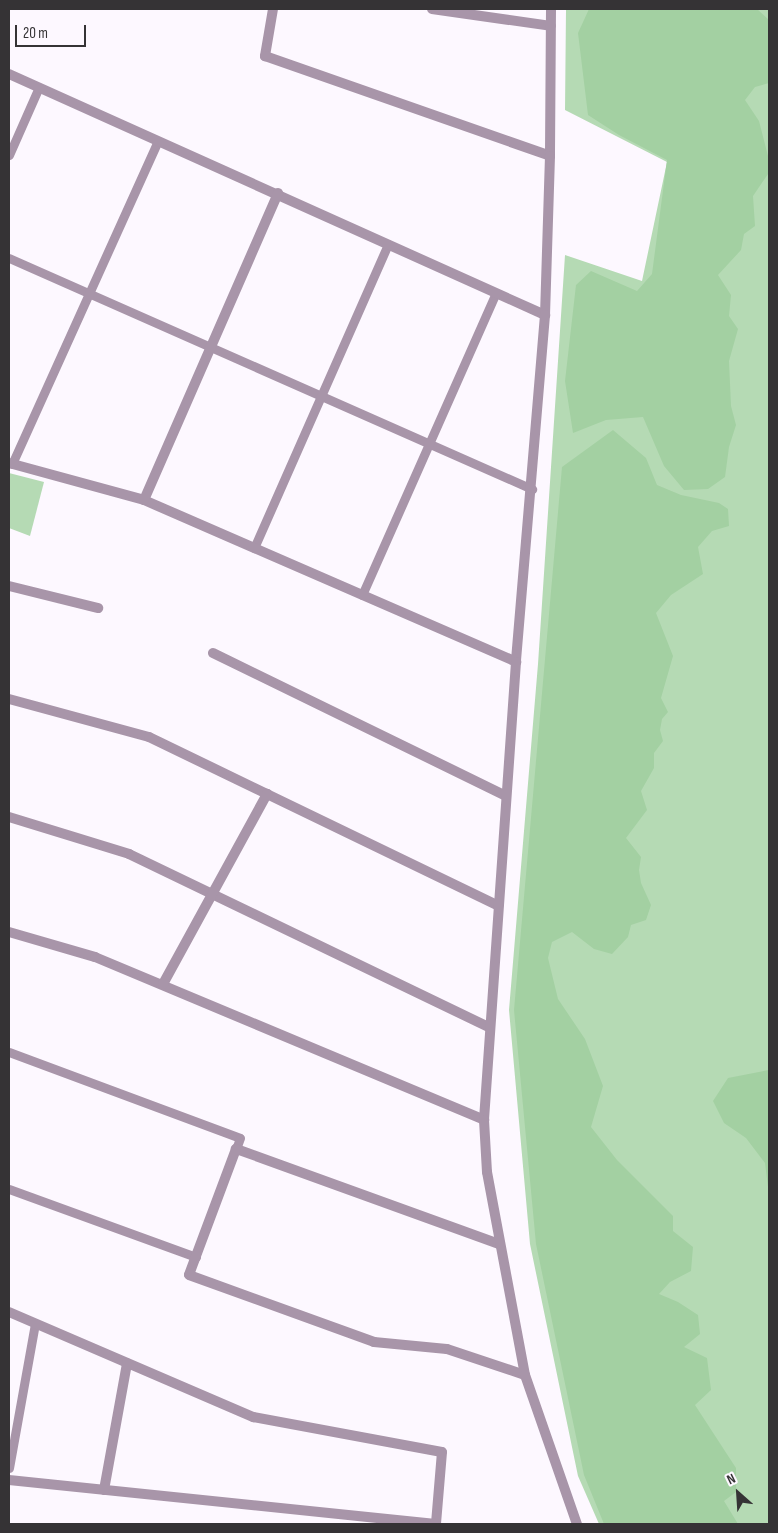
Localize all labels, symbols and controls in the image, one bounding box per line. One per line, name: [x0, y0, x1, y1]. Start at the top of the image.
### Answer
scale bar: [18, 15, 89, 47]
text: 20 m: [23, 24, 48, 43]
north arrow: [713, 1468, 763, 1518]
text: N: [724, 1470, 738, 1488]

